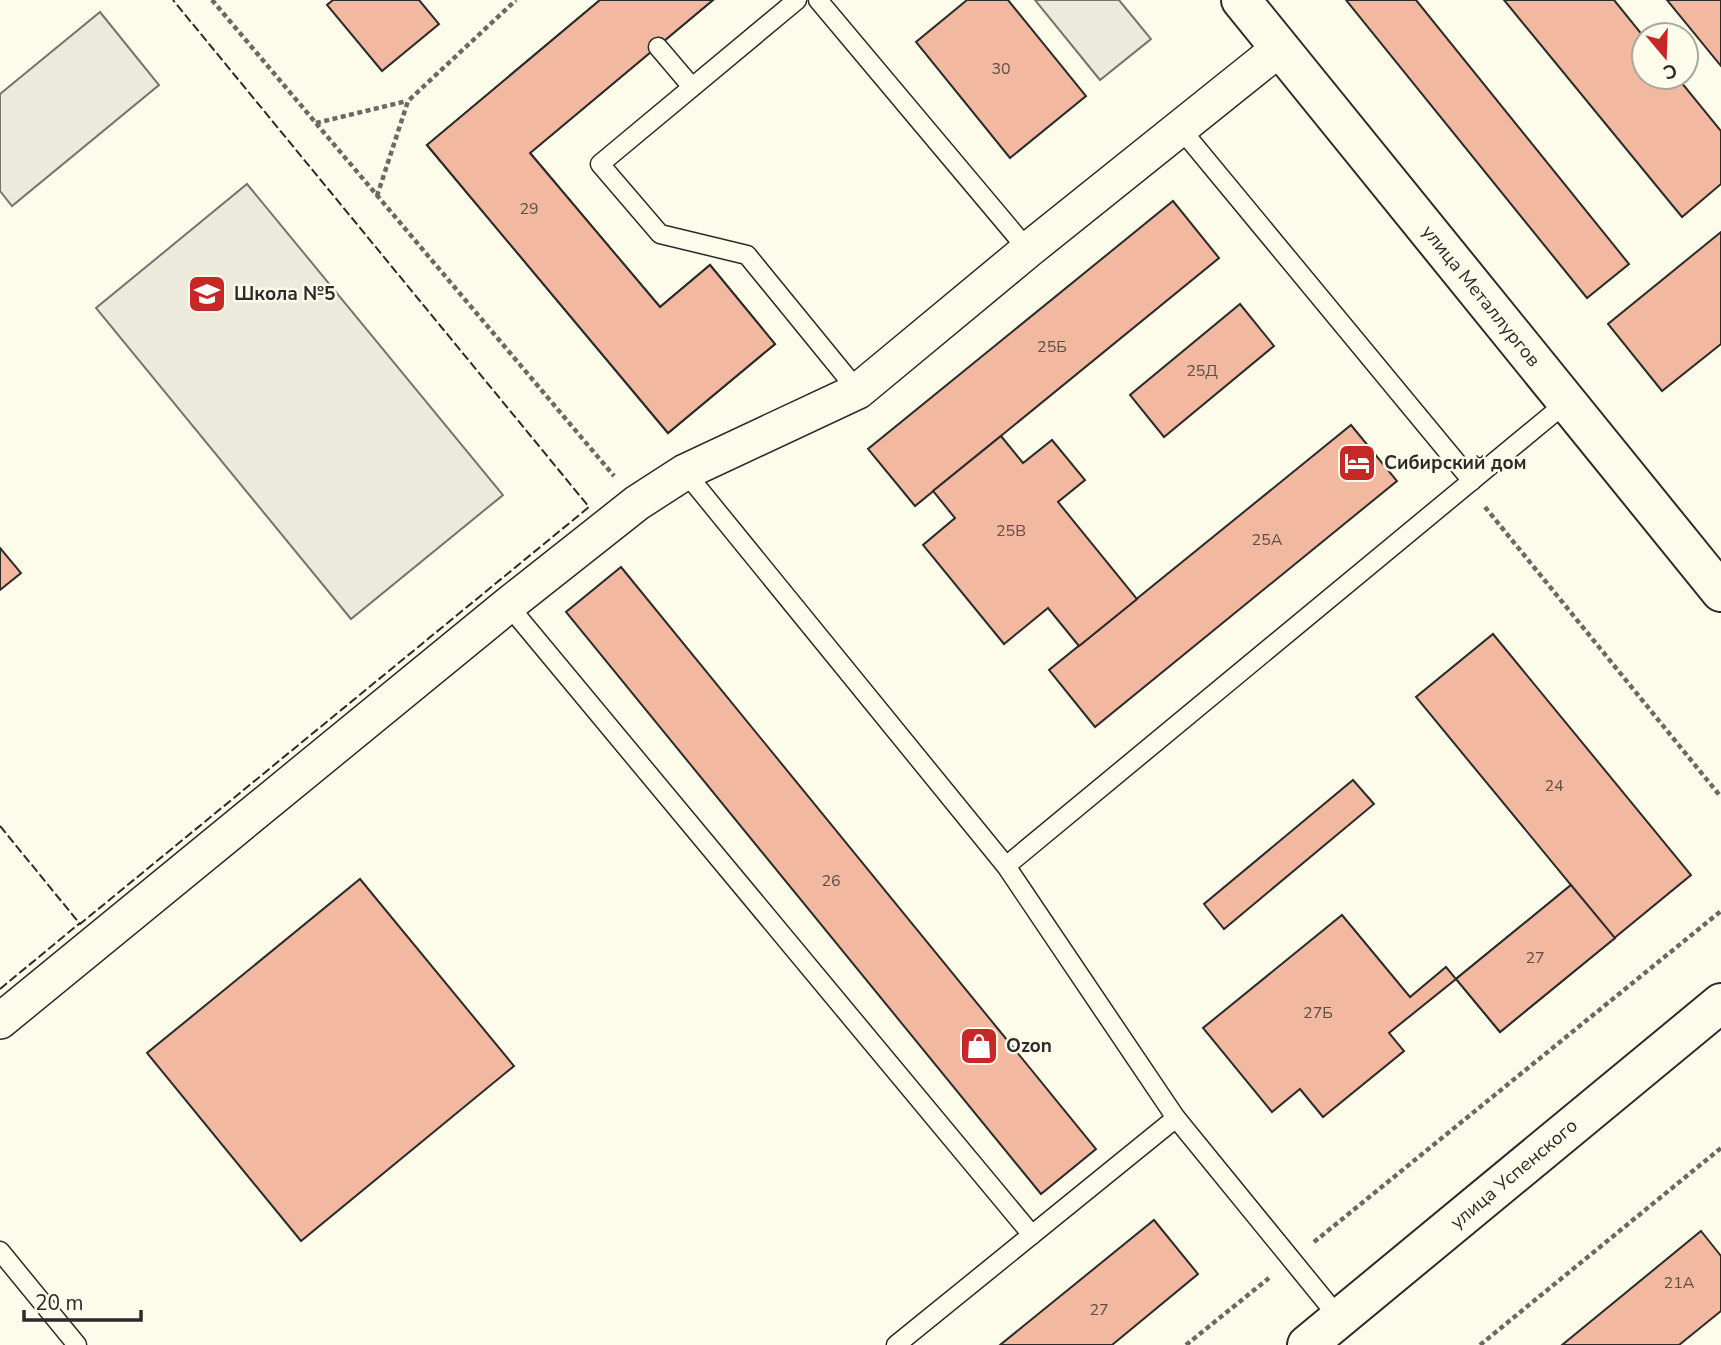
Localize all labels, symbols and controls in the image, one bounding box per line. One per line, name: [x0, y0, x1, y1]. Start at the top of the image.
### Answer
north arrow: [1630, 21, 1700, 91]
text: С: [1660, 57, 1681, 86]
house number: 30: [991, 58, 1011, 80]
house number: 29: [519, 198, 539, 220]
street label: улица Металлургов: [1416, 220, 1546, 372]
school or university icon: Школа №5: [186, 273, 228, 315]
place label: Школа №5: [234, 281, 335, 307]
house number: 25Б: [1037, 336, 1067, 358]
house number: 25Д: [1186, 360, 1218, 382]
hotel icon: Сибирский дом: [1336, 442, 1378, 484]
place label: Сибирский дом: [1384, 450, 1527, 476]
house number: 25В: [996, 520, 1026, 542]
house number: 25А: [1252, 529, 1283, 551]
house number: 24: [1544, 775, 1564, 797]
house number: 26: [821, 870, 841, 892]
house number: 27: [1525, 947, 1545, 969]
house number: 27Б: [1303, 1002, 1333, 1024]
shop icon: Ozon: [958, 1025, 1000, 1067]
place label: Ozon: [1006, 1033, 1052, 1059]
street label: улица Успенского: [1445, 1113, 1583, 1235]
house number: 21А: [1664, 1272, 1695, 1294]
scale bar: [24, 1278, 142, 1322]
text: 20 m: [35, 1289, 84, 1317]
house number: 27: [1089, 1299, 1109, 1321]

